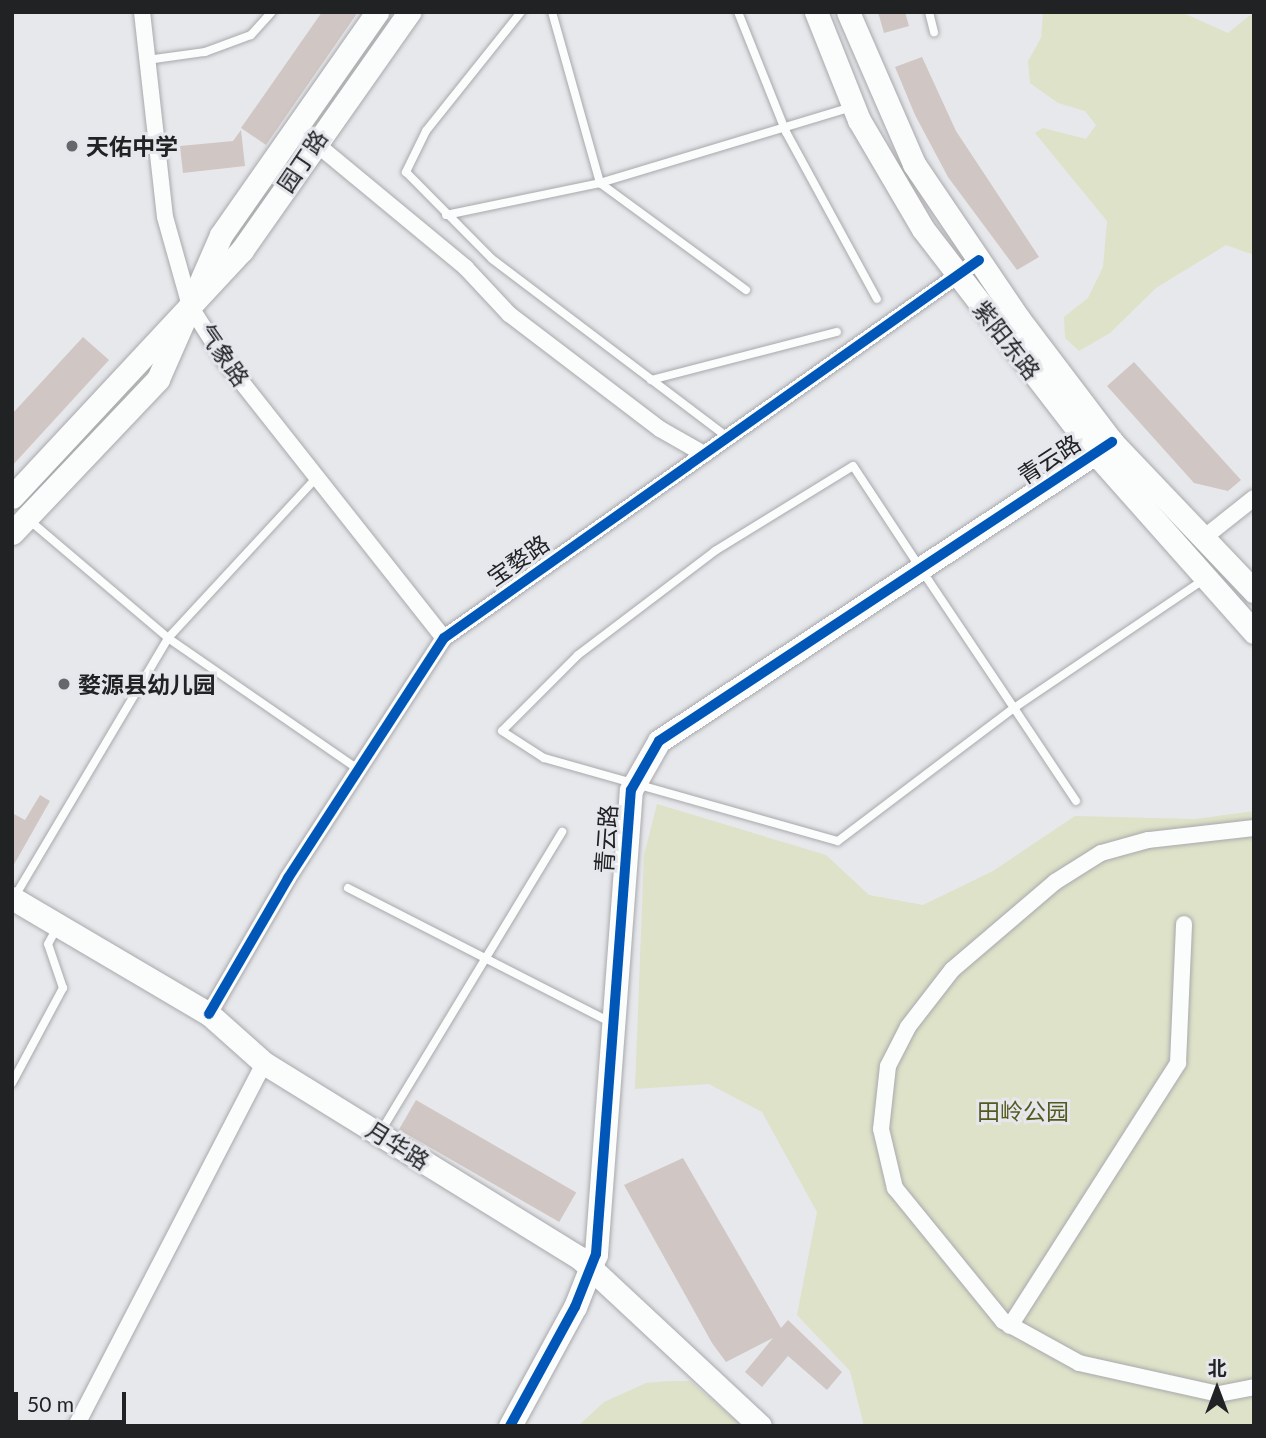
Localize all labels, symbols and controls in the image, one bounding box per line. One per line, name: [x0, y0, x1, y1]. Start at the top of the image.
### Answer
street label: 园丁路: [271, 125, 333, 197]
place label: 天佑中学: [86, 132, 178, 160]
marker: 天佑中学: [64, 138, 80, 154]
street label: 紫阳东路: [968, 295, 1046, 385]
street label: 气象路: [193, 319, 255, 391]
street label: 青云路: [1013, 429, 1085, 489]
street label: 宝婺路: [482, 529, 554, 591]
place label: 婺源县幼儿园: [78, 670, 216, 698]
marker: 婺源县幼儿园: [56, 676, 72, 692]
street label: 青云路: [590, 804, 622, 874]
park label: 田岭公园: [977, 1097, 1069, 1125]
street label: 月华路: [361, 1115, 435, 1175]
north arrow: [1182, 1354, 1252, 1424]
text: 北: [1207, 1356, 1227, 1379]
scale bar: [18, 1378, 130, 1422]
text: 50 m: [27, 1391, 74, 1416]

